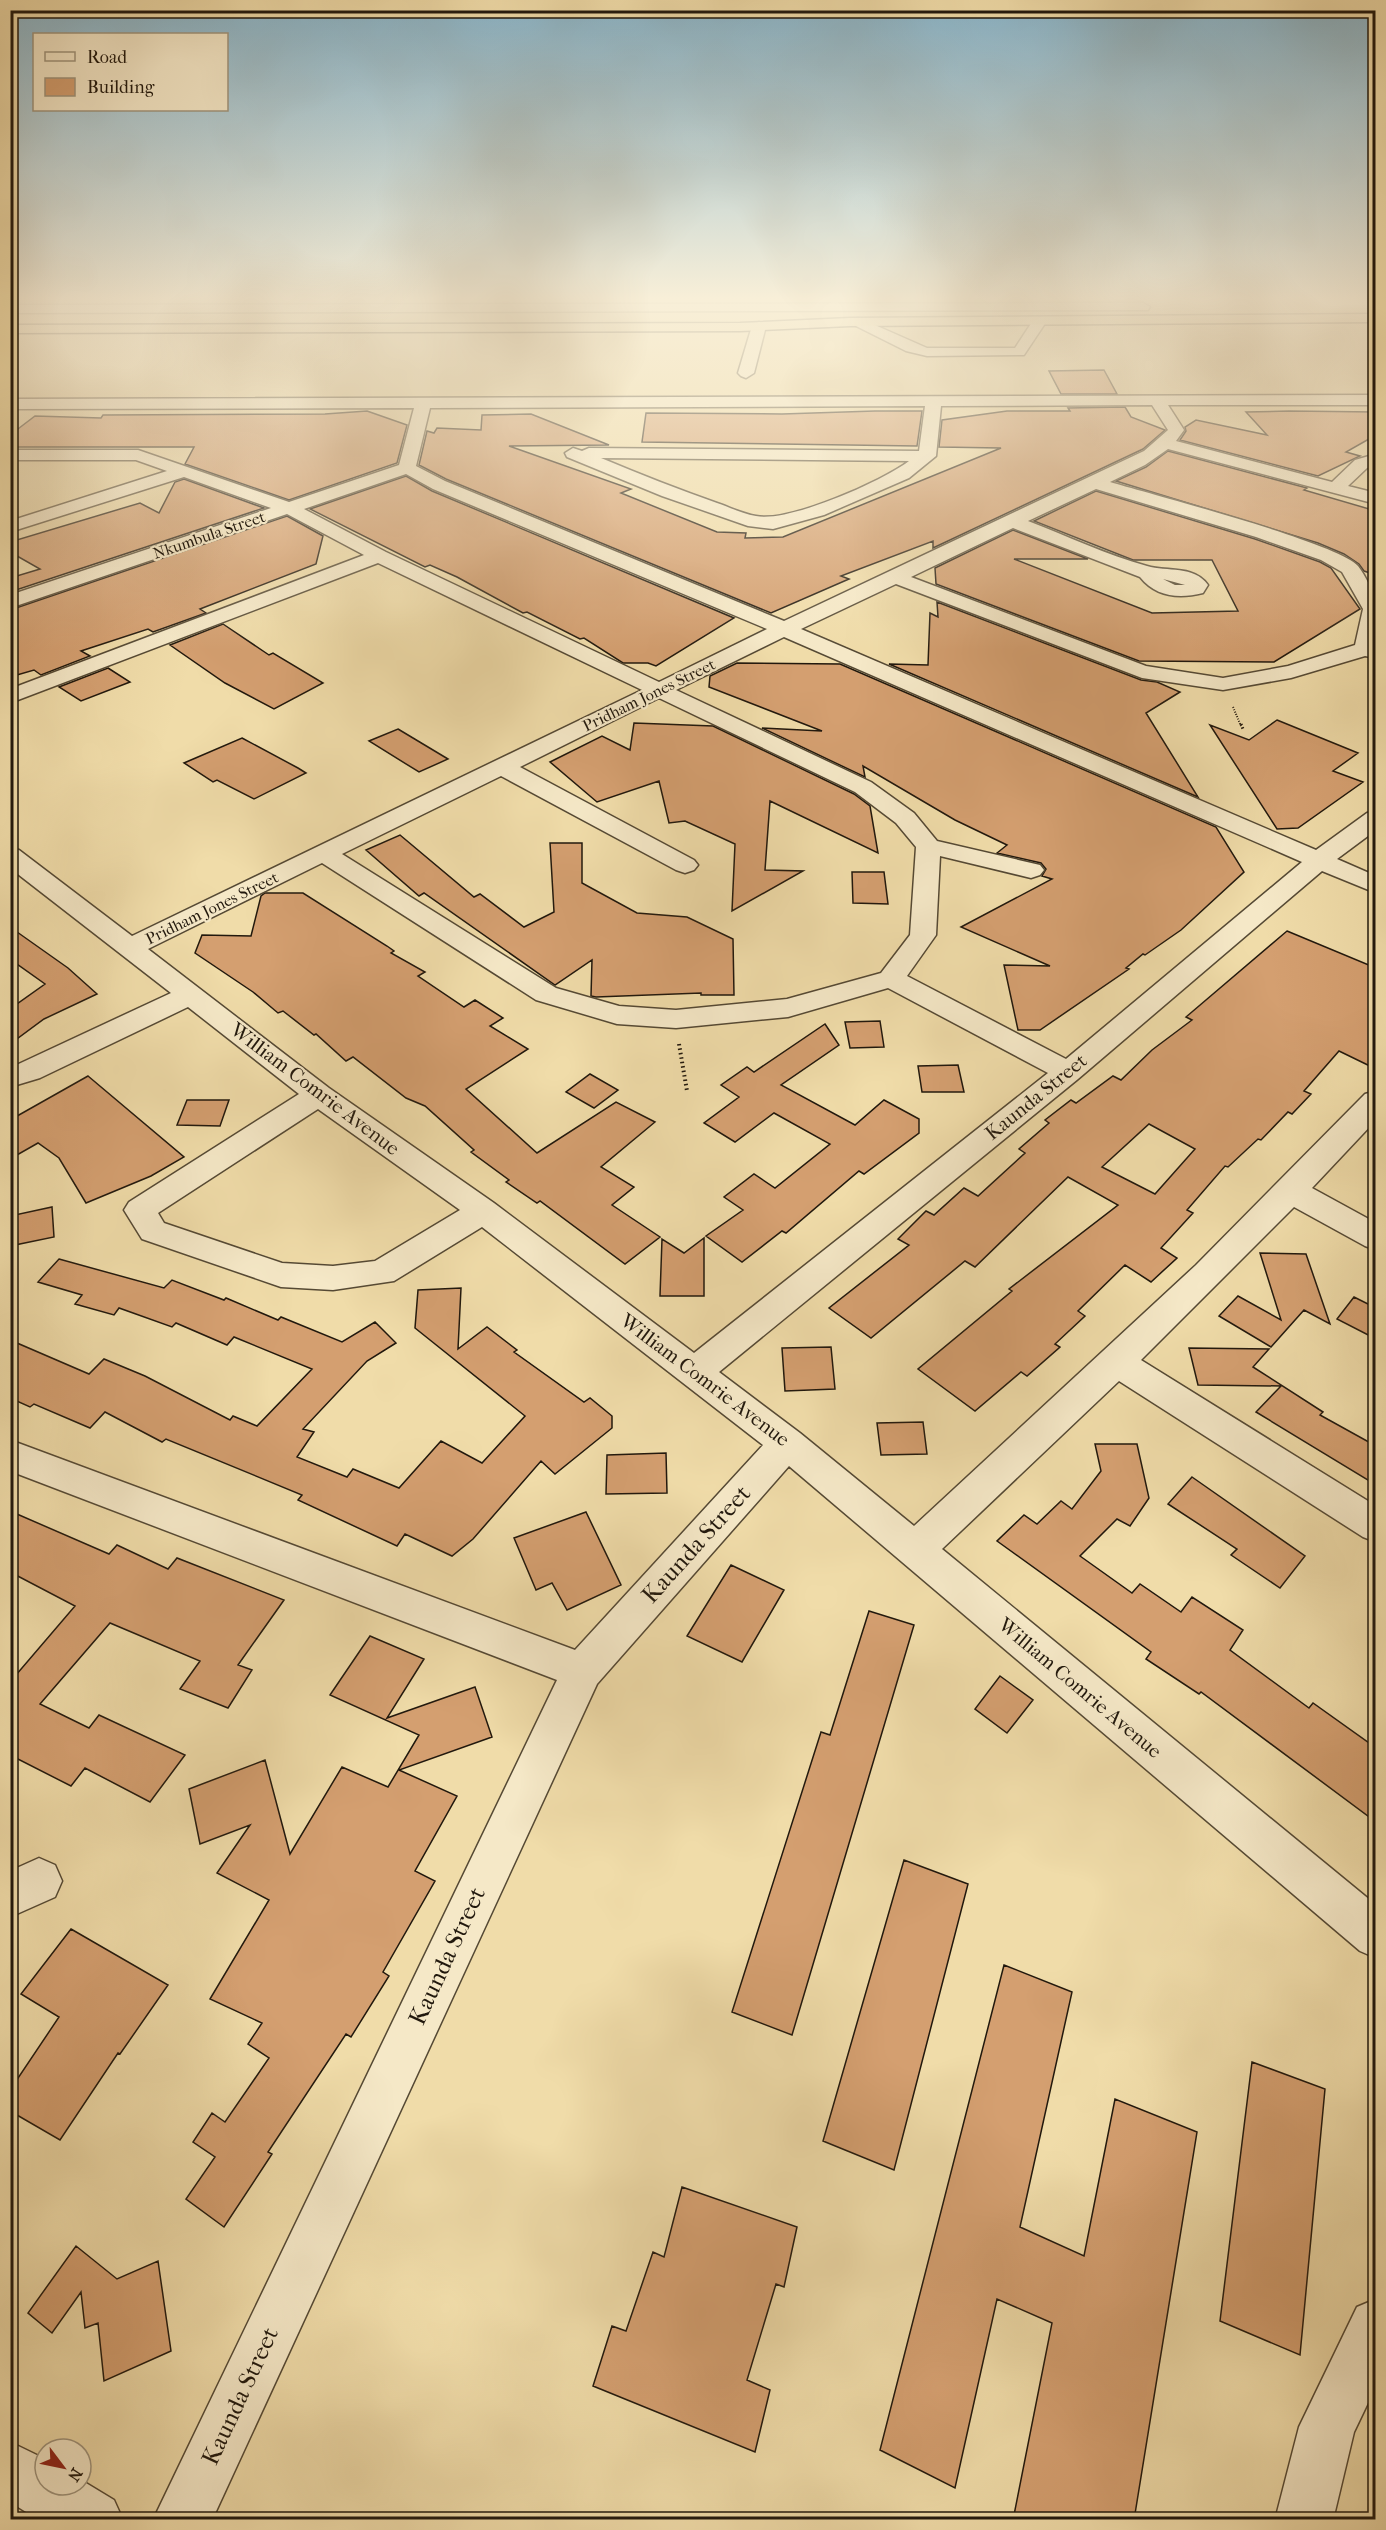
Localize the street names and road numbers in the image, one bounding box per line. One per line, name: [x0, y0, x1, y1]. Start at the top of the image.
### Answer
street label: Nkumbula Street: [150, 507, 268, 563]
street label: Pridham Jones Street: [580, 654, 719, 735]
street label: Pridham Jones Street: [143, 867, 282, 948]
street label: William Comrie Avenue: [225, 1017, 404, 1160]
street label: Kaunda Street: [981, 1049, 1091, 1145]
street label: William Comrie Avenue: [615, 1308, 794, 1451]
street label: Kaunda Street: [636, 1479, 756, 1609]
street label: William Comrie Avenue: [993, 1612, 1166, 1763]
street label: Kaunda Street: [403, 1882, 491, 2029]
street label: Kaunda Street: [196, 2322, 284, 2469]

